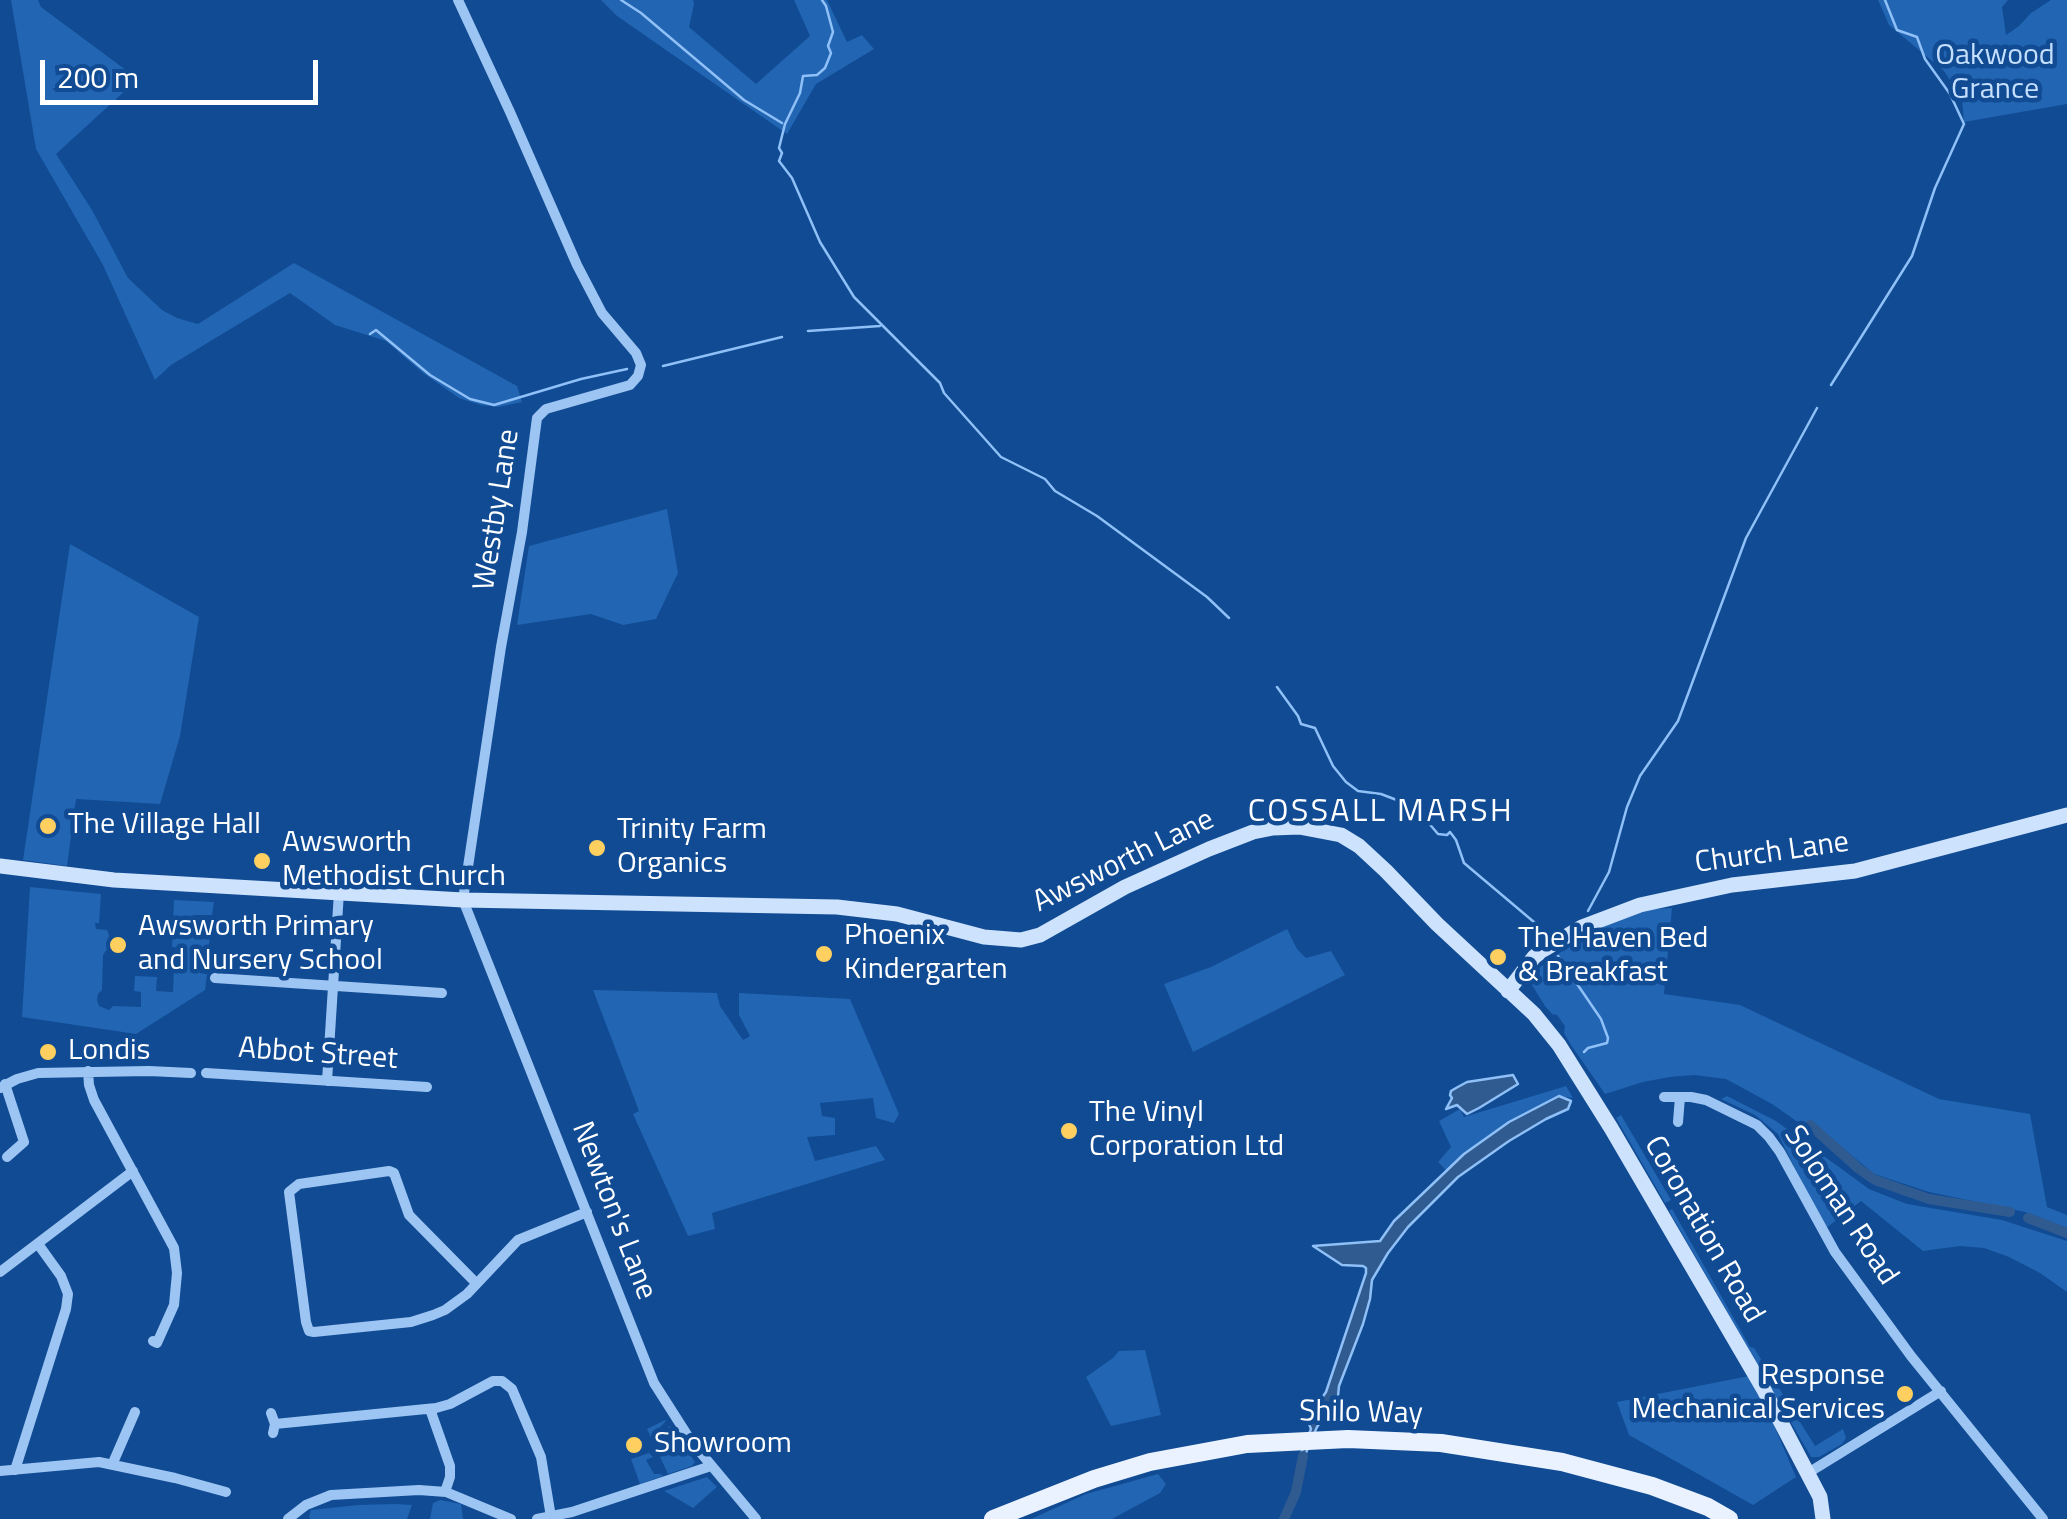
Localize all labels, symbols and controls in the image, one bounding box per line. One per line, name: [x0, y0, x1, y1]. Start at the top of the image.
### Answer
park label: Oakwood Grance: [1935, 39, 2055, 110]
scale bar: [45, 40, 322, 102]
text: 200 m: [57, 54, 139, 100]
street label: Westby Lane: [467, 427, 529, 593]
district label: COSSALL MARSH: [1248, 794, 1514, 832]
street label: Awsworth Lane: [1028, 803, 1220, 921]
place label: The Village Hall: [68, 808, 261, 844]
place label: Trinity Farm Organics: [617, 813, 767, 884]
marker: The Village Hall: [37, 815, 59, 837]
street label: Church Lane: [1693, 825, 1851, 883]
place label: Awsworth Methodist Church: [282, 826, 506, 896]
marker: Trinity Farm Organics: [586, 837, 608, 859]
marker: Awsworth Methodist Church: [251, 850, 273, 872]
place label: Awsworth Primary and Nursery School: [138, 910, 383, 980]
place label: Phoenix Kindergarten: [844, 919, 1008, 990]
place label: The Haven Bed & Breakfast: [1518, 922, 1708, 992]
marker: Awsworth Primary and Nursery School: [107, 934, 129, 956]
marker: Phoenix Kindergarten: [813, 943, 835, 965]
marker: The Haven Bed & Breakfast: [1487, 946, 1509, 968]
street label: Abbot Street: [237, 1031, 399, 1079]
place label: Londis: [68, 1034, 151, 1070]
marker: Londis: [37, 1041, 59, 1063]
place label: The Vinyl Corporation Ltd: [1089, 1096, 1284, 1166]
street label: Newton's Lane: [563, 1117, 663, 1305]
marker: The Vinyl Corporation Ltd: [1058, 1120, 1080, 1142]
street label: Soloman Road: [1775, 1120, 1905, 1292]
street label: Coronation Road: [1635, 1130, 1771, 1330]
place label: Response Mechanical Services: [1631, 1359, 1885, 1430]
marker: Response Mechanical Services: [1894, 1383, 1916, 1405]
street label: Shilo Way: [1299, 1395, 1423, 1433]
place label: Showroom: [654, 1427, 792, 1463]
marker: Showroom: [623, 1434, 645, 1456]

